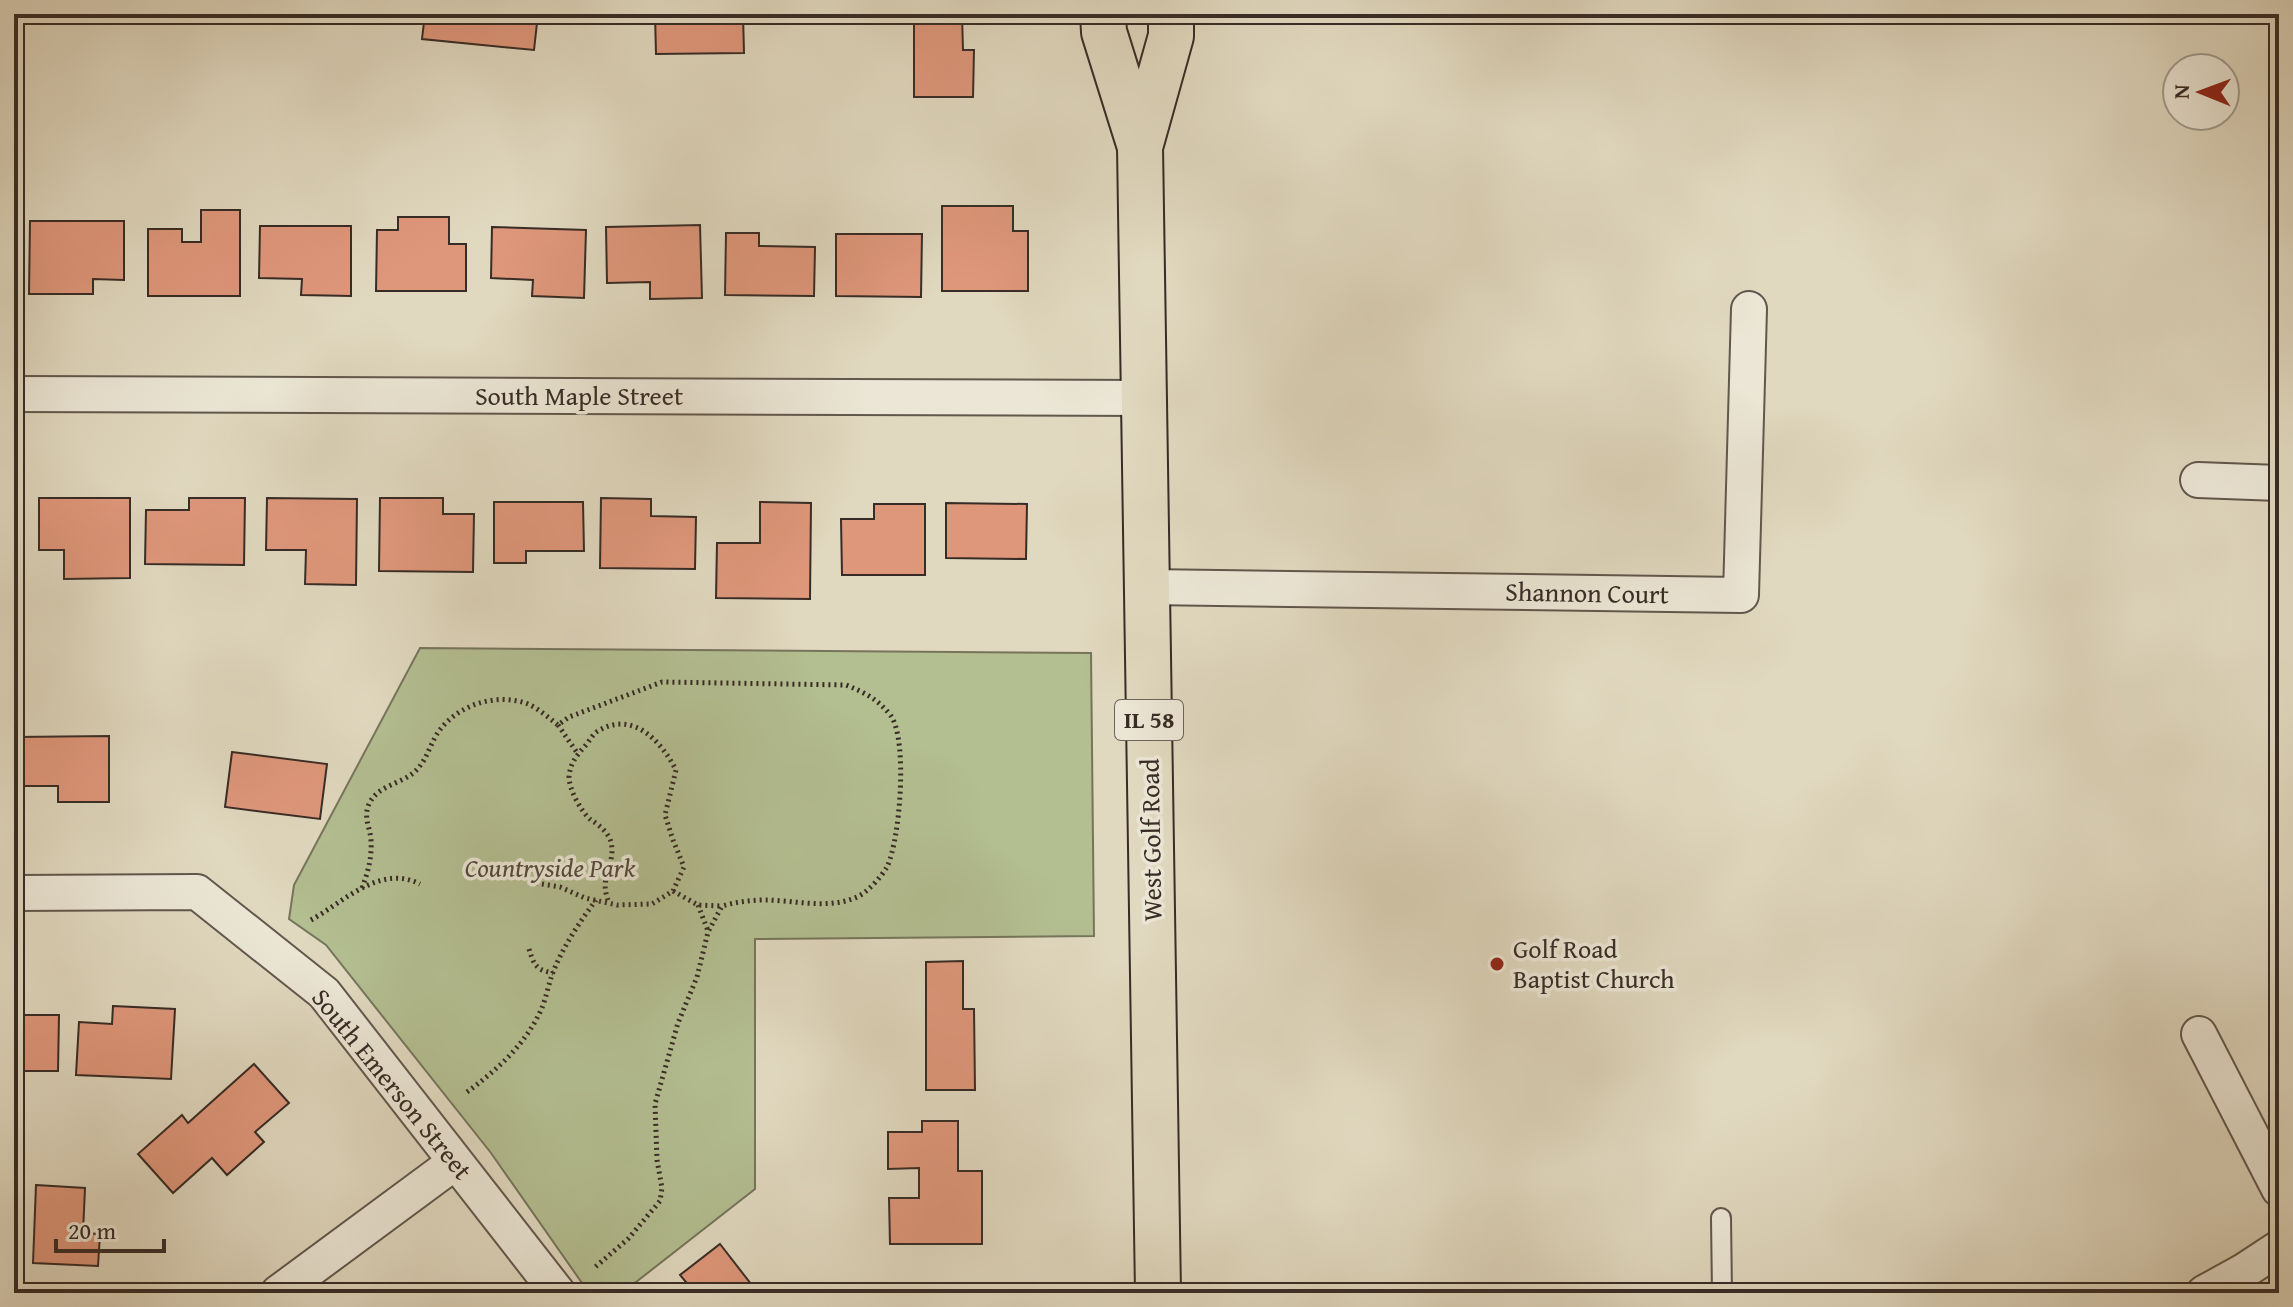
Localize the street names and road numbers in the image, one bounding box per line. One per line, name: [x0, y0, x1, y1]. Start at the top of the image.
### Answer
street label: South Maple Street: [475, 376, 683, 415]
street label: Shannon Court: [1505, 572, 1669, 613]
road number: IL 58: [1115, 700, 1183, 740]
street label: West Golf Road: [1130, 758, 1171, 922]
street label: South Emerson Street: [303, 980, 482, 1188]

